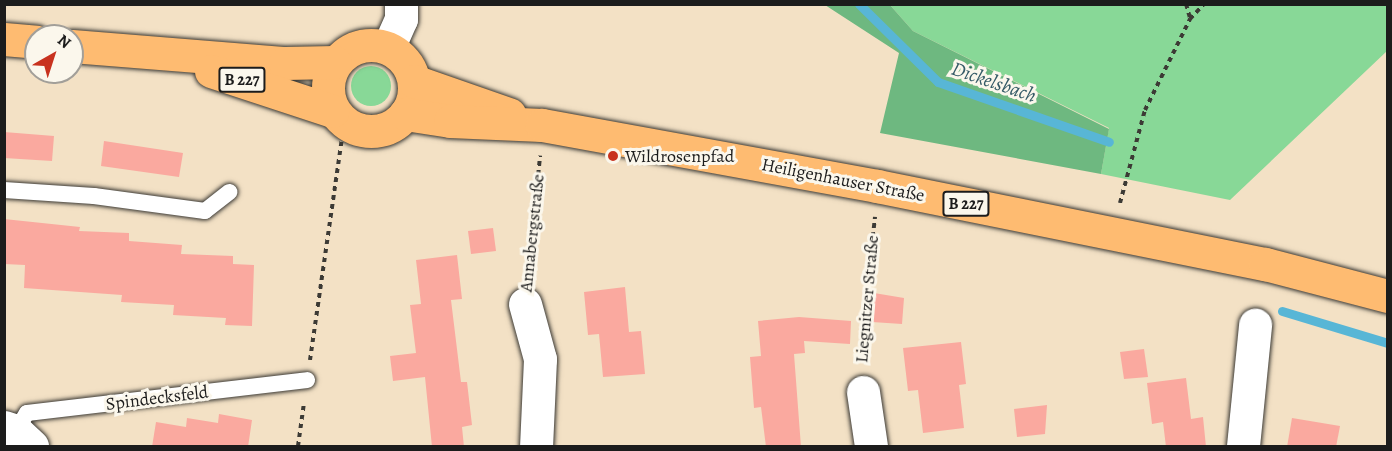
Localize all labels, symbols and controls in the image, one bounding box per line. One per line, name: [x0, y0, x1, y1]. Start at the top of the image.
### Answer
north arrow: [24, 24, 84, 84]
text: N: [53, 29, 76, 54]
water label: Dickelsbach: [948, 56, 1040, 108]
road number: B 227: [218, 67, 266, 93]
place label: Wildrosenpfad: [625, 145, 734, 167]
marker: Wildrosenpfad: [606, 149, 620, 163]
street label: Heiligenhauser Straße: [760, 154, 926, 206]
street label: Annabergstraße: [515, 173, 549, 293]
road number: B 227: [942, 191, 990, 217]
street label: Liegnitzer Straße: [851, 234, 883, 364]
street label: Spindecksfeld: [104, 381, 210, 415]

